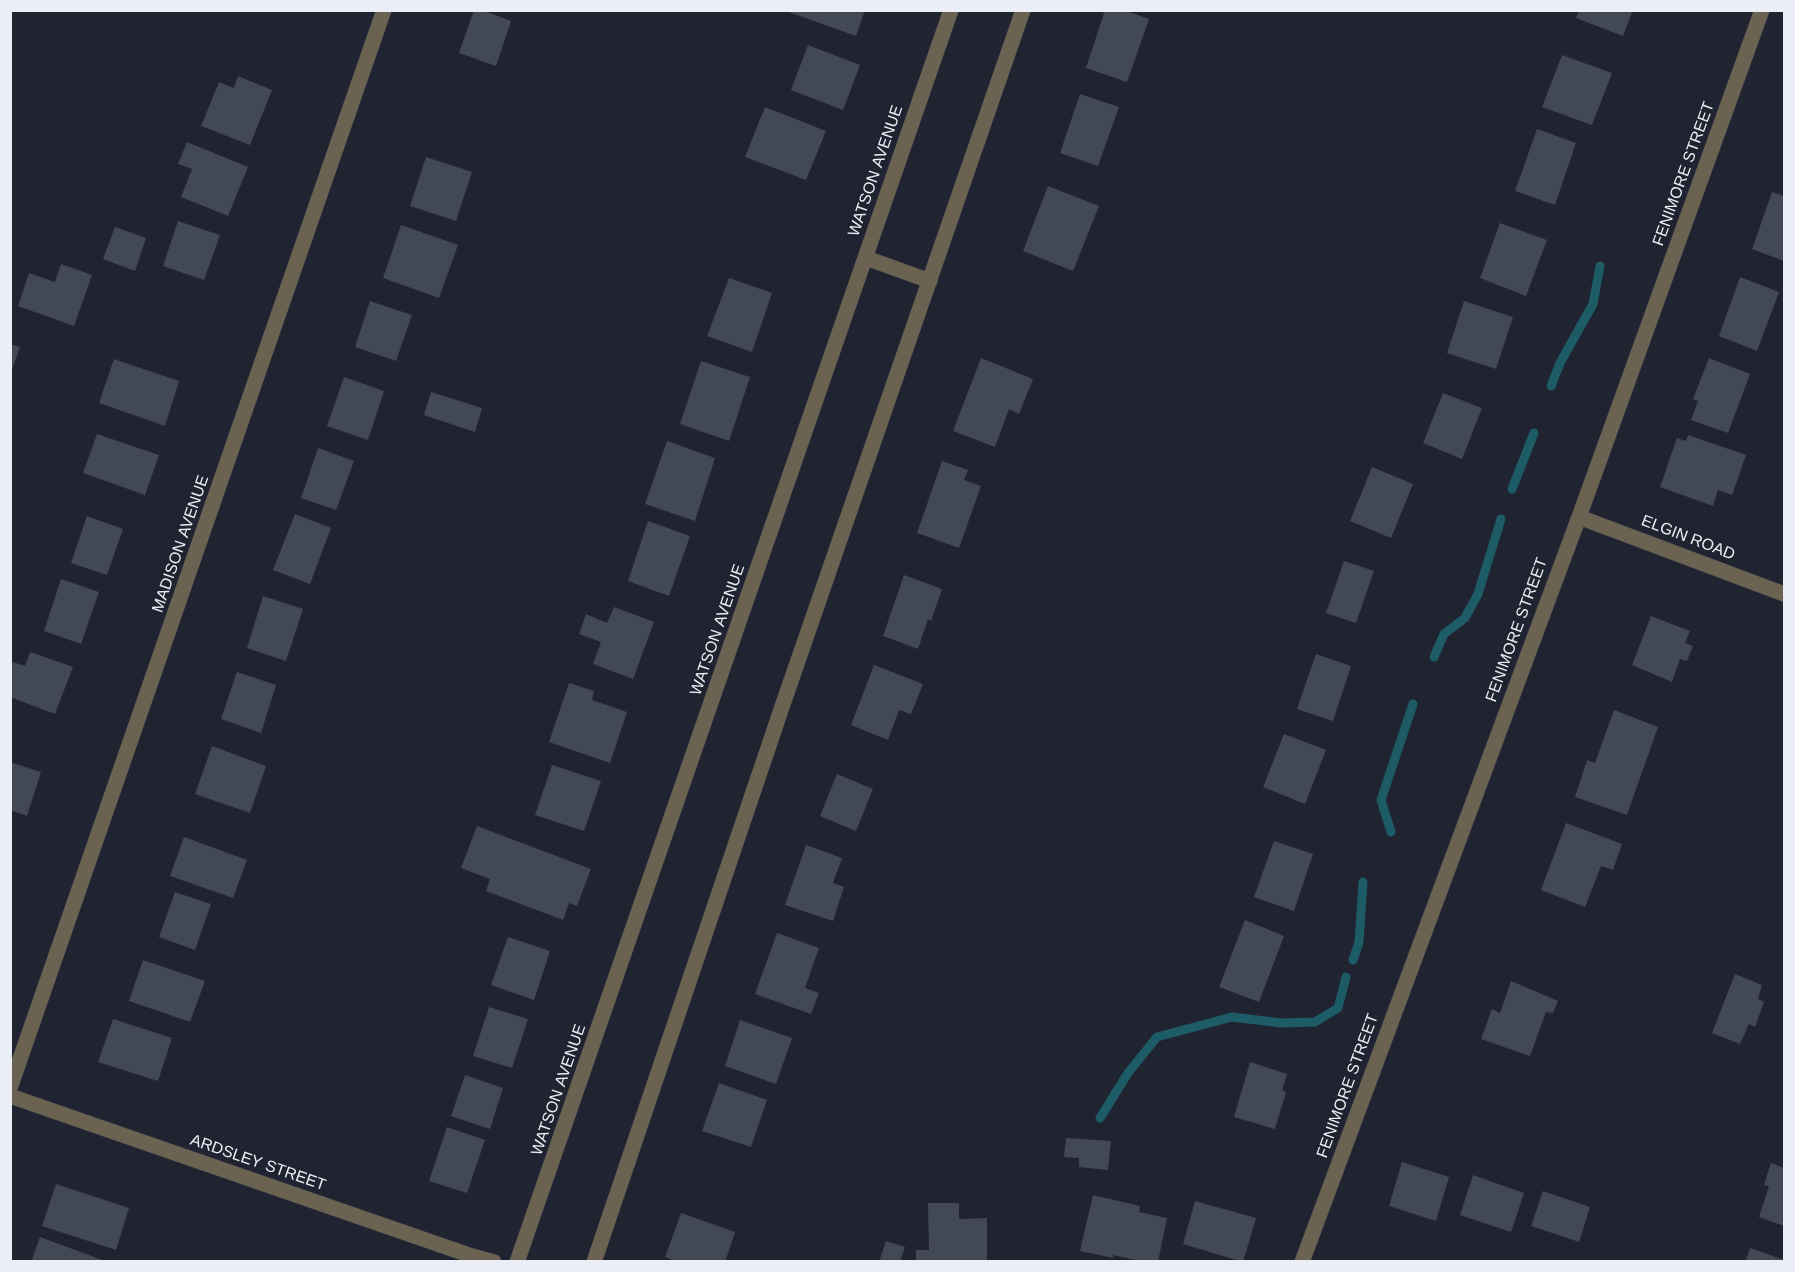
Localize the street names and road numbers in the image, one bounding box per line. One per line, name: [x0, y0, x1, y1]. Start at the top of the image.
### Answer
street label: FENIMORE STREET: [1649, 99, 1719, 249]
street label: WATSON AVENUE: [845, 103, 907, 239]
street label: MADISON AVENUE: [149, 473, 213, 615]
street label: ELGIN ROAD: [1638, 511, 1738, 565]
street label: FENIMORE STREET: [1482, 555, 1552, 705]
street label: WATSON AVENUE: [687, 562, 749, 698]
street label: FENIMORE STREET: [1313, 1011, 1383, 1161]
street label: WATSON AVENUE: [528, 1022, 590, 1158]
street label: ARDSLEY STREET: [188, 1131, 328, 1195]

